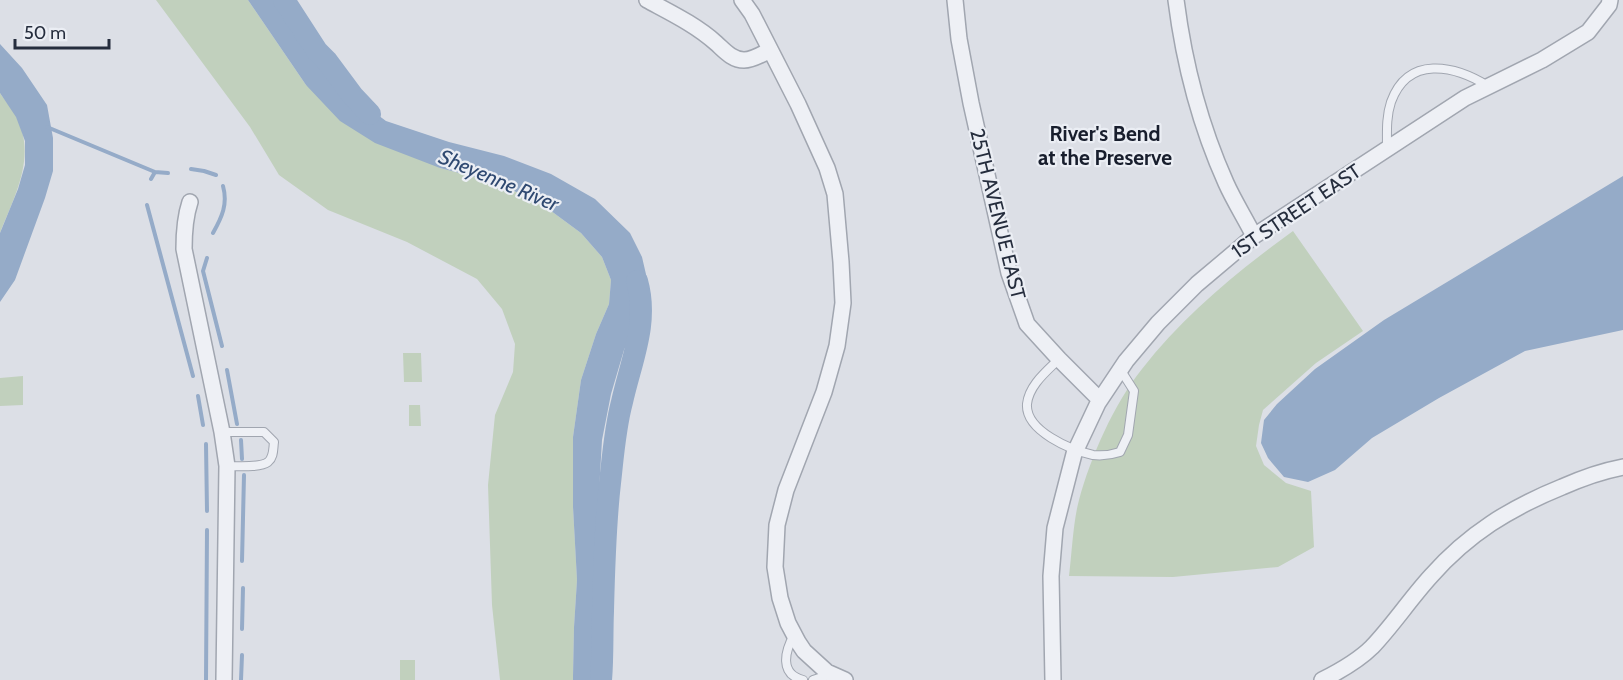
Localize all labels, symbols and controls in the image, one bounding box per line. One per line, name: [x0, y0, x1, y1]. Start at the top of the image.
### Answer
scale bar: [15, 12, 110, 50]
text: 50 m: [24, 22, 66, 44]
district label: River's Bend at the Preserve: [1038, 121, 1172, 170]
street label: 25TH AVENUE EAST: [965, 126, 1031, 302]
water label: Sheyenne River: [435, 144, 564, 217]
street label: 1ST STREET EAST: [1227, 159, 1366, 263]

